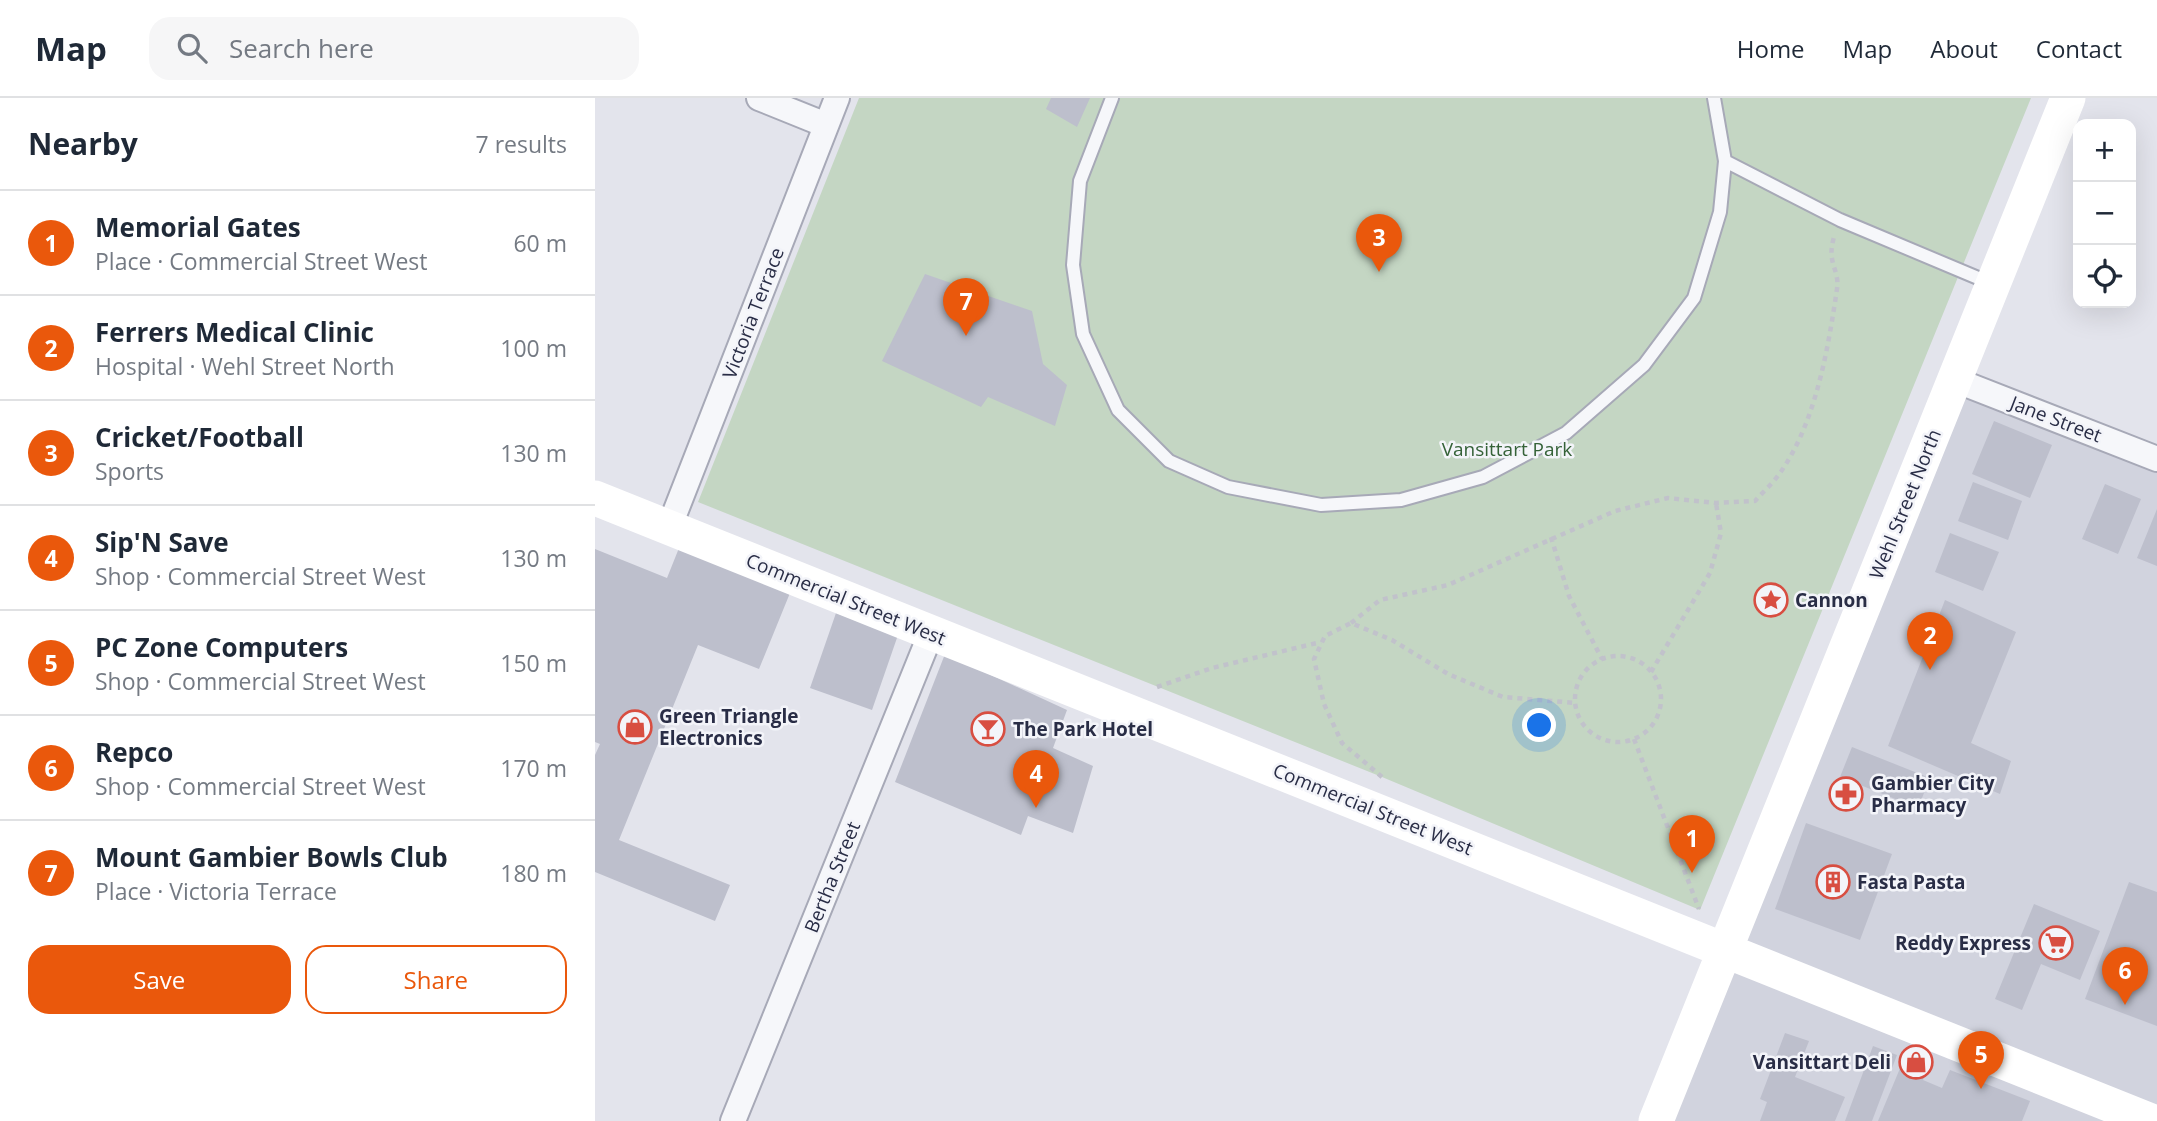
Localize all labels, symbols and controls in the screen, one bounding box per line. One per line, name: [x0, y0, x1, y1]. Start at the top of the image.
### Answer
search box: [149, 17, 639, 80]
text: Map: [35, 26, 107, 71]
icon: search: [173, 29, 211, 67]
text: Search here: [229, 30, 374, 66]
text: Home: [1737, 32, 1805, 65]
text: Map: [1843, 32, 1892, 65]
text: About: [1930, 32, 1998, 65]
text: Contact: [2036, 32, 2122, 65]
map controls: [2073, 119, 2136, 308]
button: +: [2073, 119, 2136, 182]
text: Nearby: [28, 123, 138, 164]
text: 7 results: [476, 128, 567, 160]
button: −: [2073, 182, 2136, 245]
text: Memorial Gates: [95, 209, 301, 245]
pin: 3: [1356, 214, 1402, 272]
text: 1: [44, 227, 58, 259]
text: 60 m: [513, 227, 567, 259]
street label: Victoria Terrace: [716, 244, 790, 382]
text: Place · Commercial Street West: [95, 245, 427, 277]
button: locate: [2073, 245, 2136, 308]
pin: 7: [943, 278, 989, 336]
text: Ferrers Medical Clinic: [95, 314, 374, 350]
text: 2: [44, 332, 58, 364]
text: 100 m: [500, 332, 567, 364]
text: Hospital · Wehl Street North: [95, 350, 395, 382]
street label: Jane Street: [2005, 389, 2106, 448]
text: Cricket/Football: [95, 419, 304, 455]
street label: Wehl Street North: [1863, 425, 1947, 583]
park label: Vansittart Park: [1442, 436, 1572, 462]
text: 3: [44, 437, 58, 469]
text: 130 m: [500, 437, 567, 469]
text: Sports: [95, 455, 164, 487]
text: Sip'N Save: [95, 524, 229, 560]
text: 4: [44, 542, 58, 574]
text: 130 m: [500, 542, 567, 574]
street label: Commercial Street West: [742, 547, 950, 651]
text: Shop · Commercial Street West: [95, 560, 426, 592]
place icon: Cannon: [1752, 581, 1790, 619]
place label: Cannon: [1795, 587, 1868, 613]
pin: 2: [1907, 612, 1953, 670]
text: PC Zone Computers: [95, 629, 348, 665]
text: 5: [44, 647, 58, 679]
text: 150 m: [500, 647, 567, 679]
text: Shop · Commercial Street West: [95, 665, 426, 697]
place label: Green Triangle Electronics: [659, 703, 798, 751]
shop icon: Green Triangle Electronics: [616, 708, 654, 746]
your location: [1522, 708, 1556, 742]
bar icon: The Park Hotel: [969, 710, 1007, 748]
place label: The Park Hotel: [1013, 716, 1153, 742]
text: Repco: [95, 734, 173, 770]
pin: 4: [1013, 750, 1059, 808]
text: 6: [44, 752, 58, 784]
text: 170 m: [500, 752, 567, 784]
street label: Commercial Street West: [1269, 757, 1477, 861]
text: Shop · Commercial Street West: [95, 770, 426, 802]
place label: Gambier City Pharmacy: [1871, 770, 1995, 818]
pharmacy icon: Gambier City Pharmacy: [1827, 775, 1865, 813]
pin: 1: [1669, 815, 1715, 873]
street label: Bertha Street: [798, 817, 866, 936]
text: Mount Gambier Bowls Club: [95, 839, 448, 875]
text: 7: [44, 857, 58, 889]
text: 180 m: [500, 857, 567, 889]
building icon: Fasta Pasta: [1814, 863, 1852, 901]
place label: Fasta Pasta: [1857, 869, 1966, 895]
text: Place · Victoria Terrace: [95, 875, 337, 907]
supermarket icon: Reddy Express: [2037, 924, 2075, 962]
place label: Reddy Express: [1895, 930, 2031, 956]
button: Save: [28, 945, 291, 1014]
button: Share: [305, 945, 567, 1014]
pin: 6: [2102, 947, 2148, 1005]
pin: 5: [1958, 1031, 2004, 1089]
shop icon: Vansittart Deli: [1897, 1043, 1935, 1081]
place label: Vansittart Deli: [1753, 1049, 1891, 1075]

